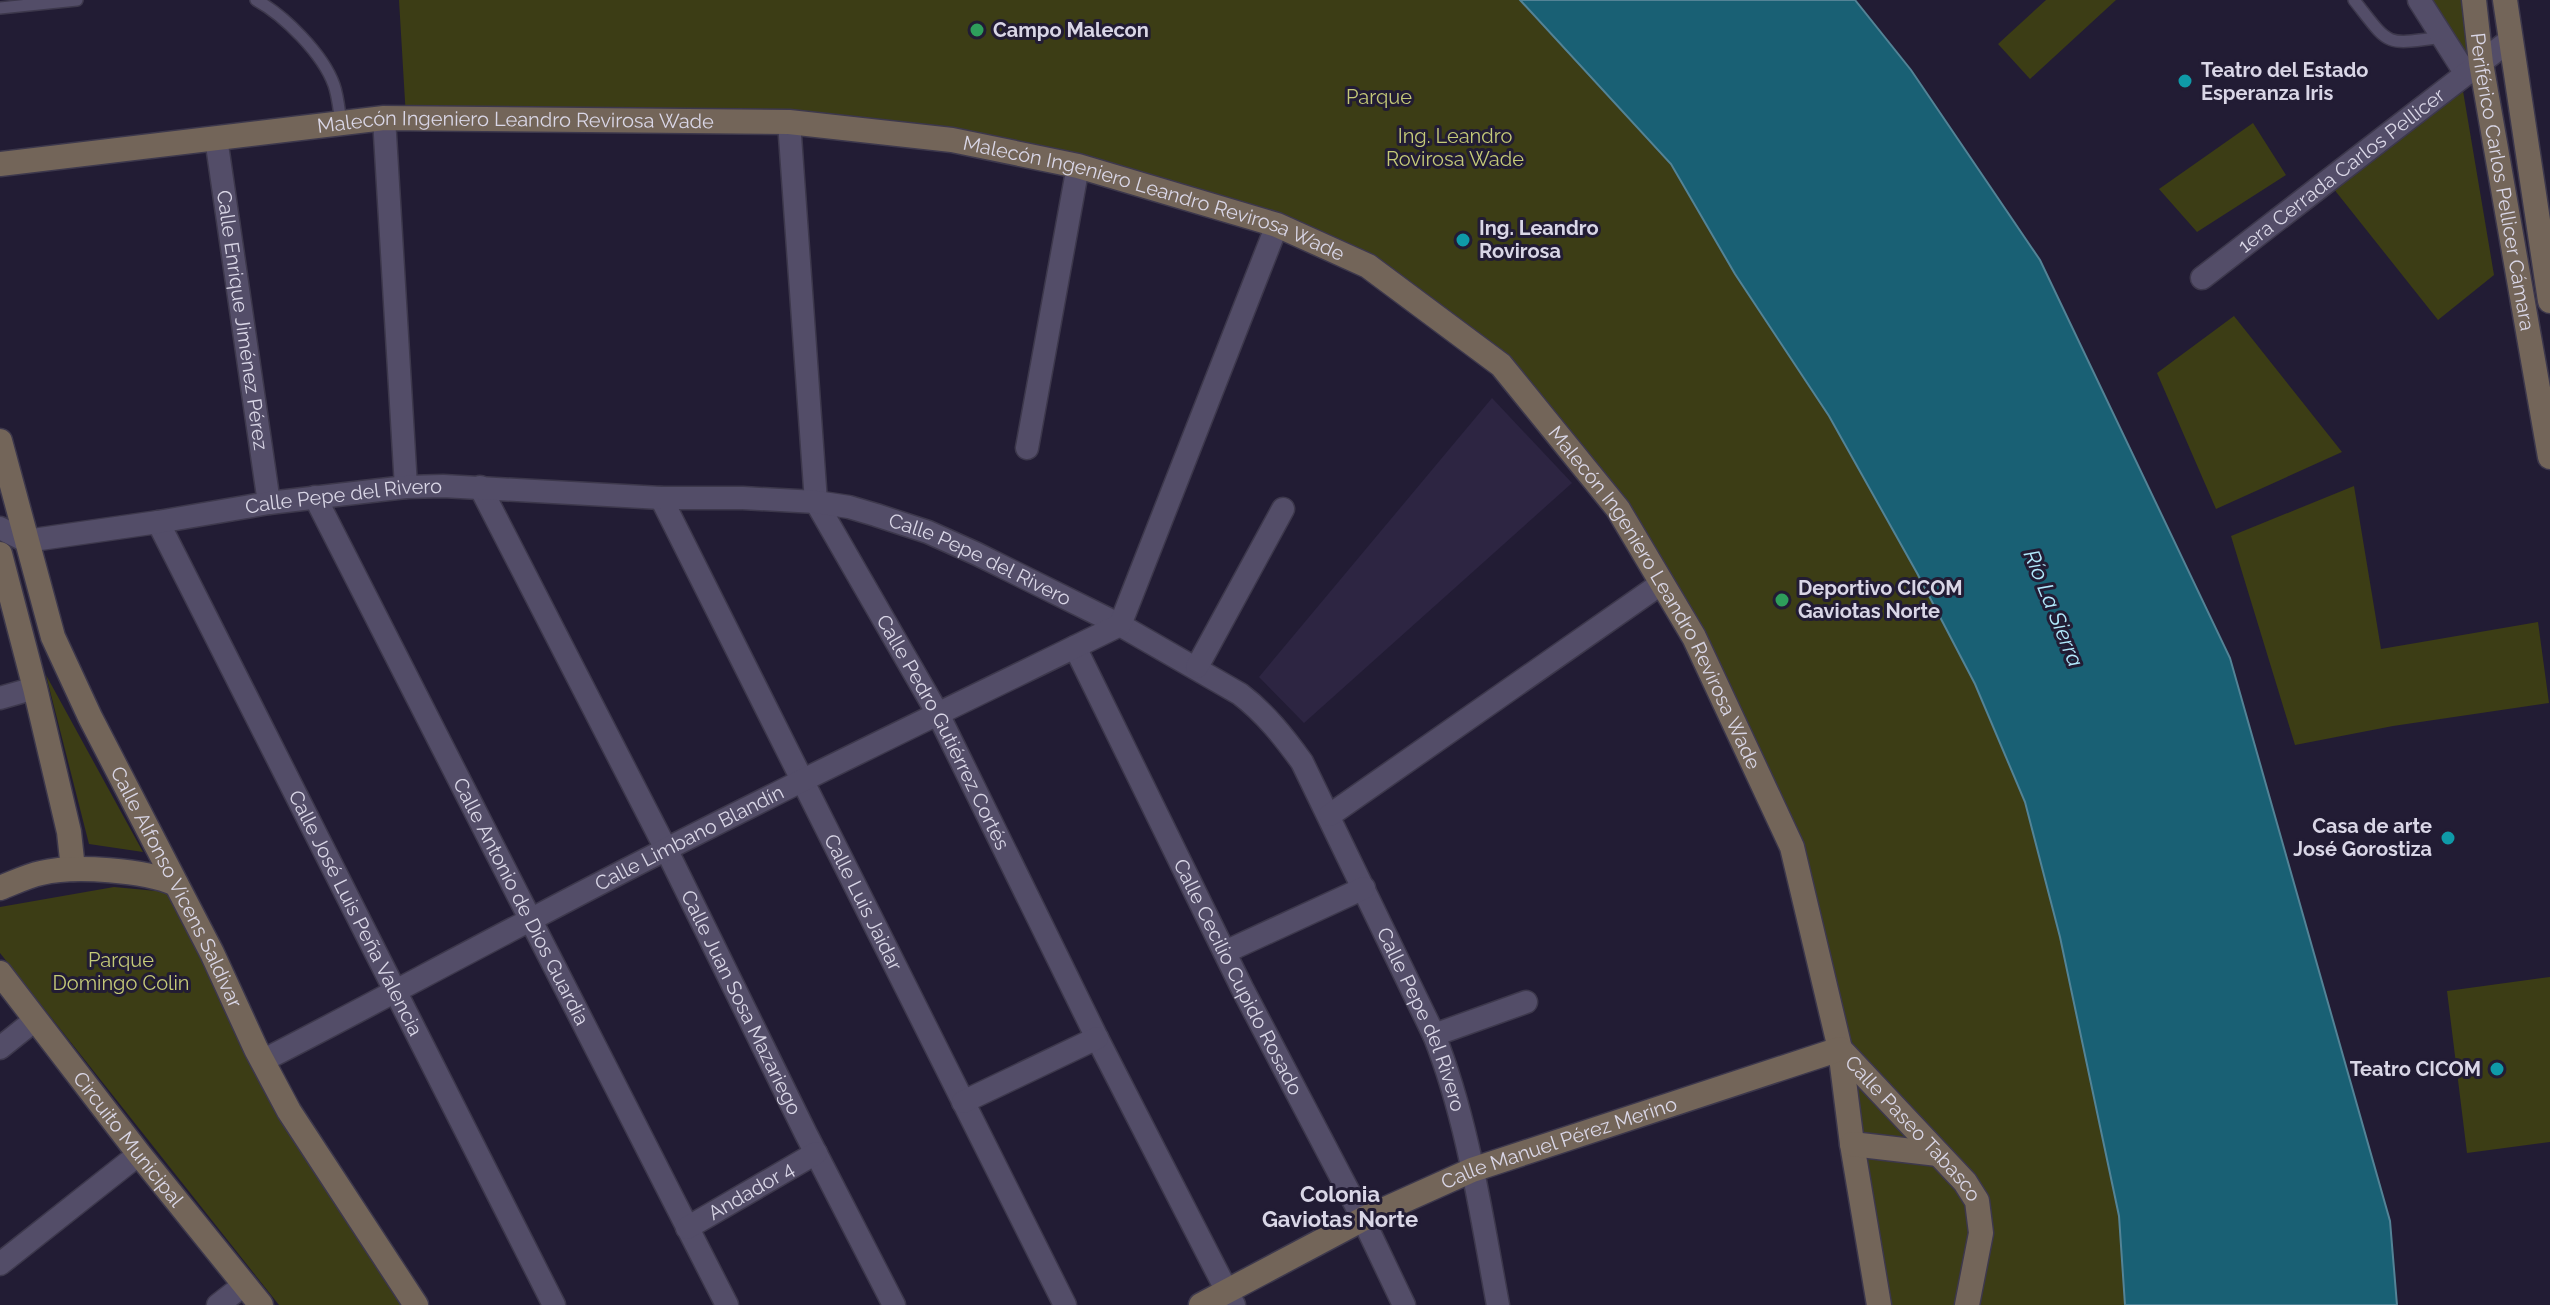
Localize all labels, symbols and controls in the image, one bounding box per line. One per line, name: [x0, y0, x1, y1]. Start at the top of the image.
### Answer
place label: Campo Malecon: [993, 18, 1149, 42]
marker: Campo Malecon: [968, 21, 986, 39]
street label: Periférico Carlos Pellicer Cámara: [2466, 31, 2540, 333]
place label: Teatro del Estado Esperanza Iris: [2201, 58, 2368, 105]
marker: Teatro del Estado Esperanza Iris: [2176, 72, 2194, 90]
street label: 1era Cerrada Carlos Pellicer: [2233, 83, 2449, 258]
park label: Parque: [1346, 85, 1412, 109]
street label: Malecón Ingeniero Leandro Revirosa Wade: [316, 106, 714, 138]
park label: Ing. Leandro Rovirosa Wade: [1386, 124, 1524, 171]
street label: Malecón Ingeniero Leandro Revirosa Wade: [961, 131, 1348, 266]
street label: Calle Enrique Jiménez Pérez: [212, 188, 273, 452]
place label: Ing. Leandro Rovirosa: [1479, 216, 1599, 263]
marker: Ing. Leandro Rovirosa: [1454, 231, 1472, 249]
street label: Malecón Ingeniero Leandro Revirosa Wade: [1543, 421, 1766, 773]
street label: Calle Pepe del Rivero: [243, 474, 442, 519]
street label: Calle Pepe del Rivero: [886, 508, 1075, 611]
water label: Río La Sierra: [2019, 546, 2089, 670]
place label: Deportivo CICOM Gaviotas Norte: [1798, 576, 1963, 623]
marker: Deportivo CICOM Gaviotas Norte: [1773, 591, 1791, 609]
street label: Calle Pedro Gutiérrez Cortés: [871, 610, 1015, 854]
street label: Calle Alfonso Vicens Saldivar: [106, 762, 247, 1011]
street label: Calle Antonio de Dios Guardia: [448, 774, 594, 1029]
street label: Calle Limbano Blandín: [591, 780, 788, 896]
street label: Calle José Luis Peña Valencia: [284, 786, 428, 1040]
place label: Casa de arte José Gorostiza: [2293, 814, 2432, 861]
marker: Casa de arte José Gorostiza: [2439, 829, 2457, 847]
street label: Calle Luis Jaidar: [819, 830, 908, 974]
street label: Calle Cecilio Cupido Rosado: [1169, 855, 1308, 1099]
street label: Calle Juan Sosa Mazariego: [676, 886, 807, 1119]
street label: Calle Pepe del Rivero: [1372, 924, 1470, 1114]
park label: Parque Domingo Colin: [52, 948, 190, 995]
street label: Calle Paseo Tabasco: [1840, 1050, 1986, 1206]
place label: Teatro CICOM: [2350, 1057, 2481, 1081]
marker: Teatro CICOM: [2488, 1060, 2506, 1078]
street label: Circuito Municipal: [68, 1067, 189, 1212]
street label: Calle Manuel Pérez Merino: [1437, 1091, 1680, 1194]
street label: Andador 4: [704, 1156, 798, 1225]
district label: Colonia Gaviotas Norte: [1262, 1181, 1418, 1232]

